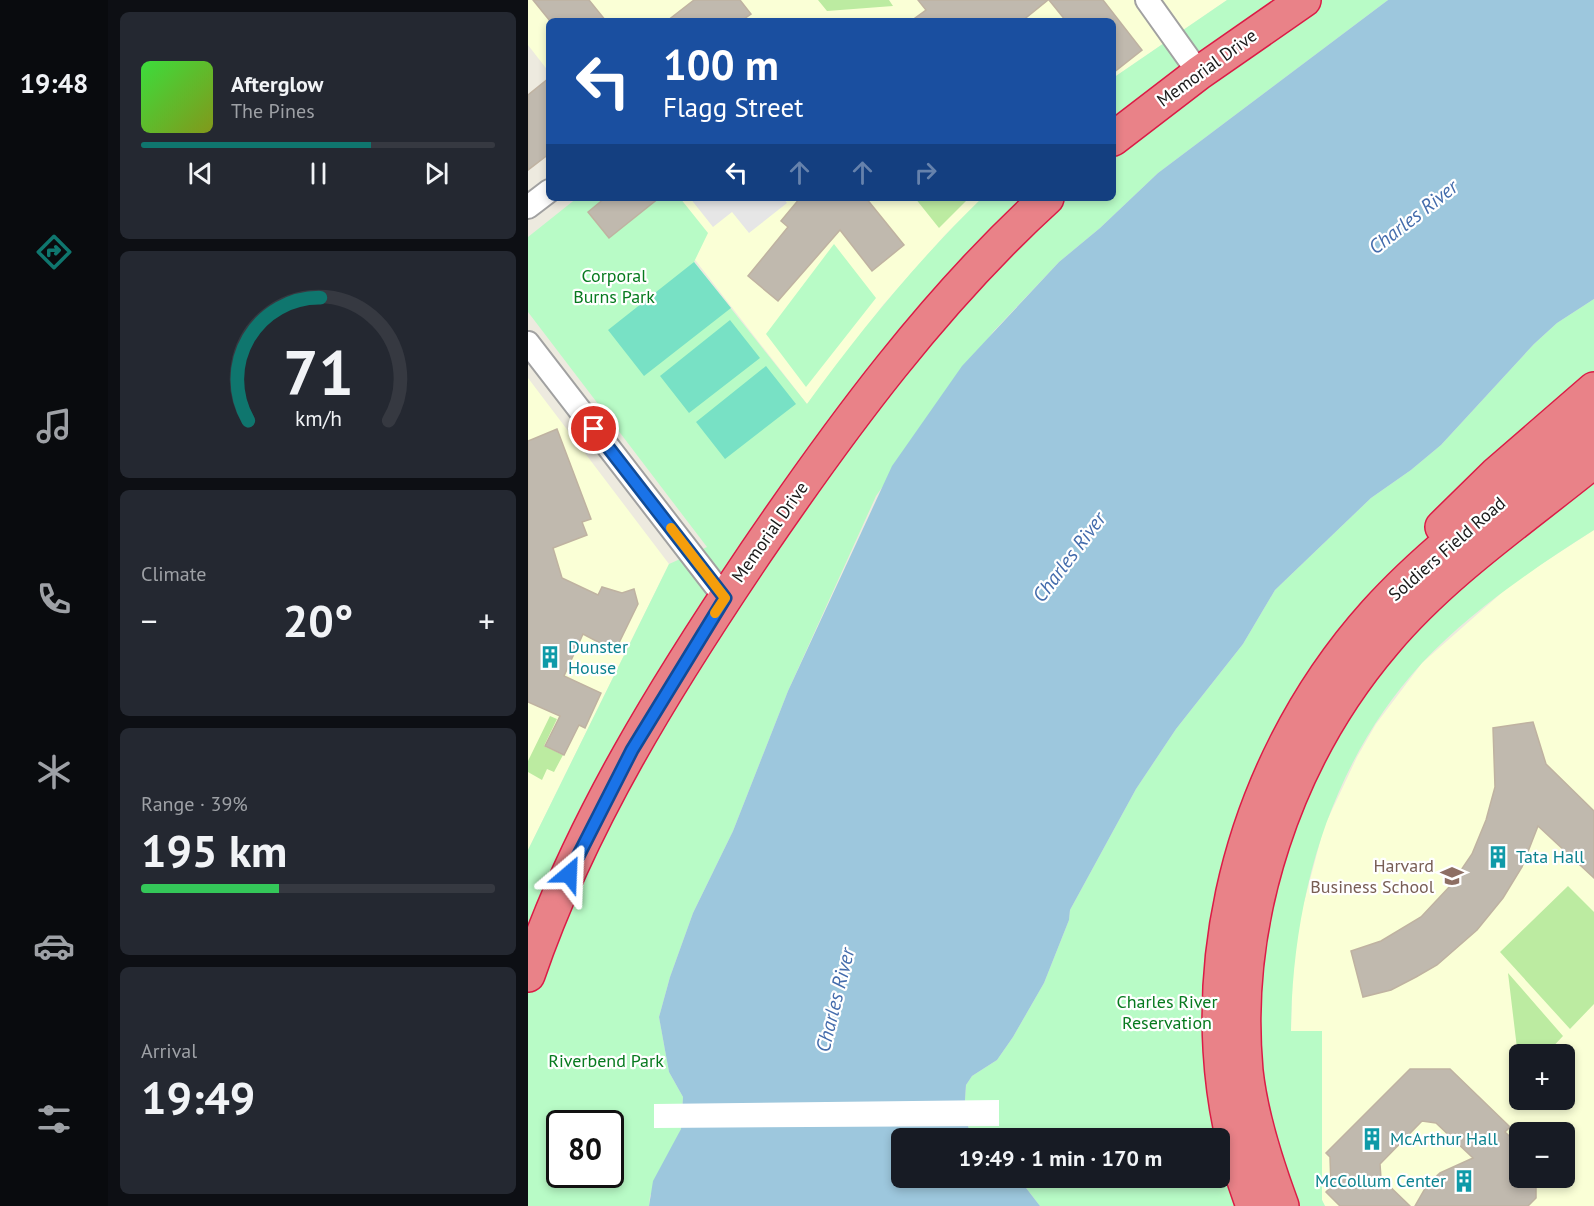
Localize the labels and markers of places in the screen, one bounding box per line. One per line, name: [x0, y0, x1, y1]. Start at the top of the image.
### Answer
pin: [568, 403, 619, 454]
place label: Dunster House: [568, 635, 628, 679]
building icon: Dunster House: [537, 644, 563, 670]
building icon: Tata Hall: [1485, 844, 1511, 870]
place label: Tata Hall: [1516, 845, 1585, 868]
place label: Harvard Business School: [1310, 854, 1435, 898]
school or university icon: Harvard Business School: [1439, 863, 1465, 889]
building icon: McArthur Hall: [1359, 1126, 1385, 1152]
place label: McArthur Hall: [1390, 1127, 1498, 1150]
building icon: McCollum Center: [1451, 1168, 1477, 1194]
place label: McCollum Center: [1315, 1169, 1446, 1192]

